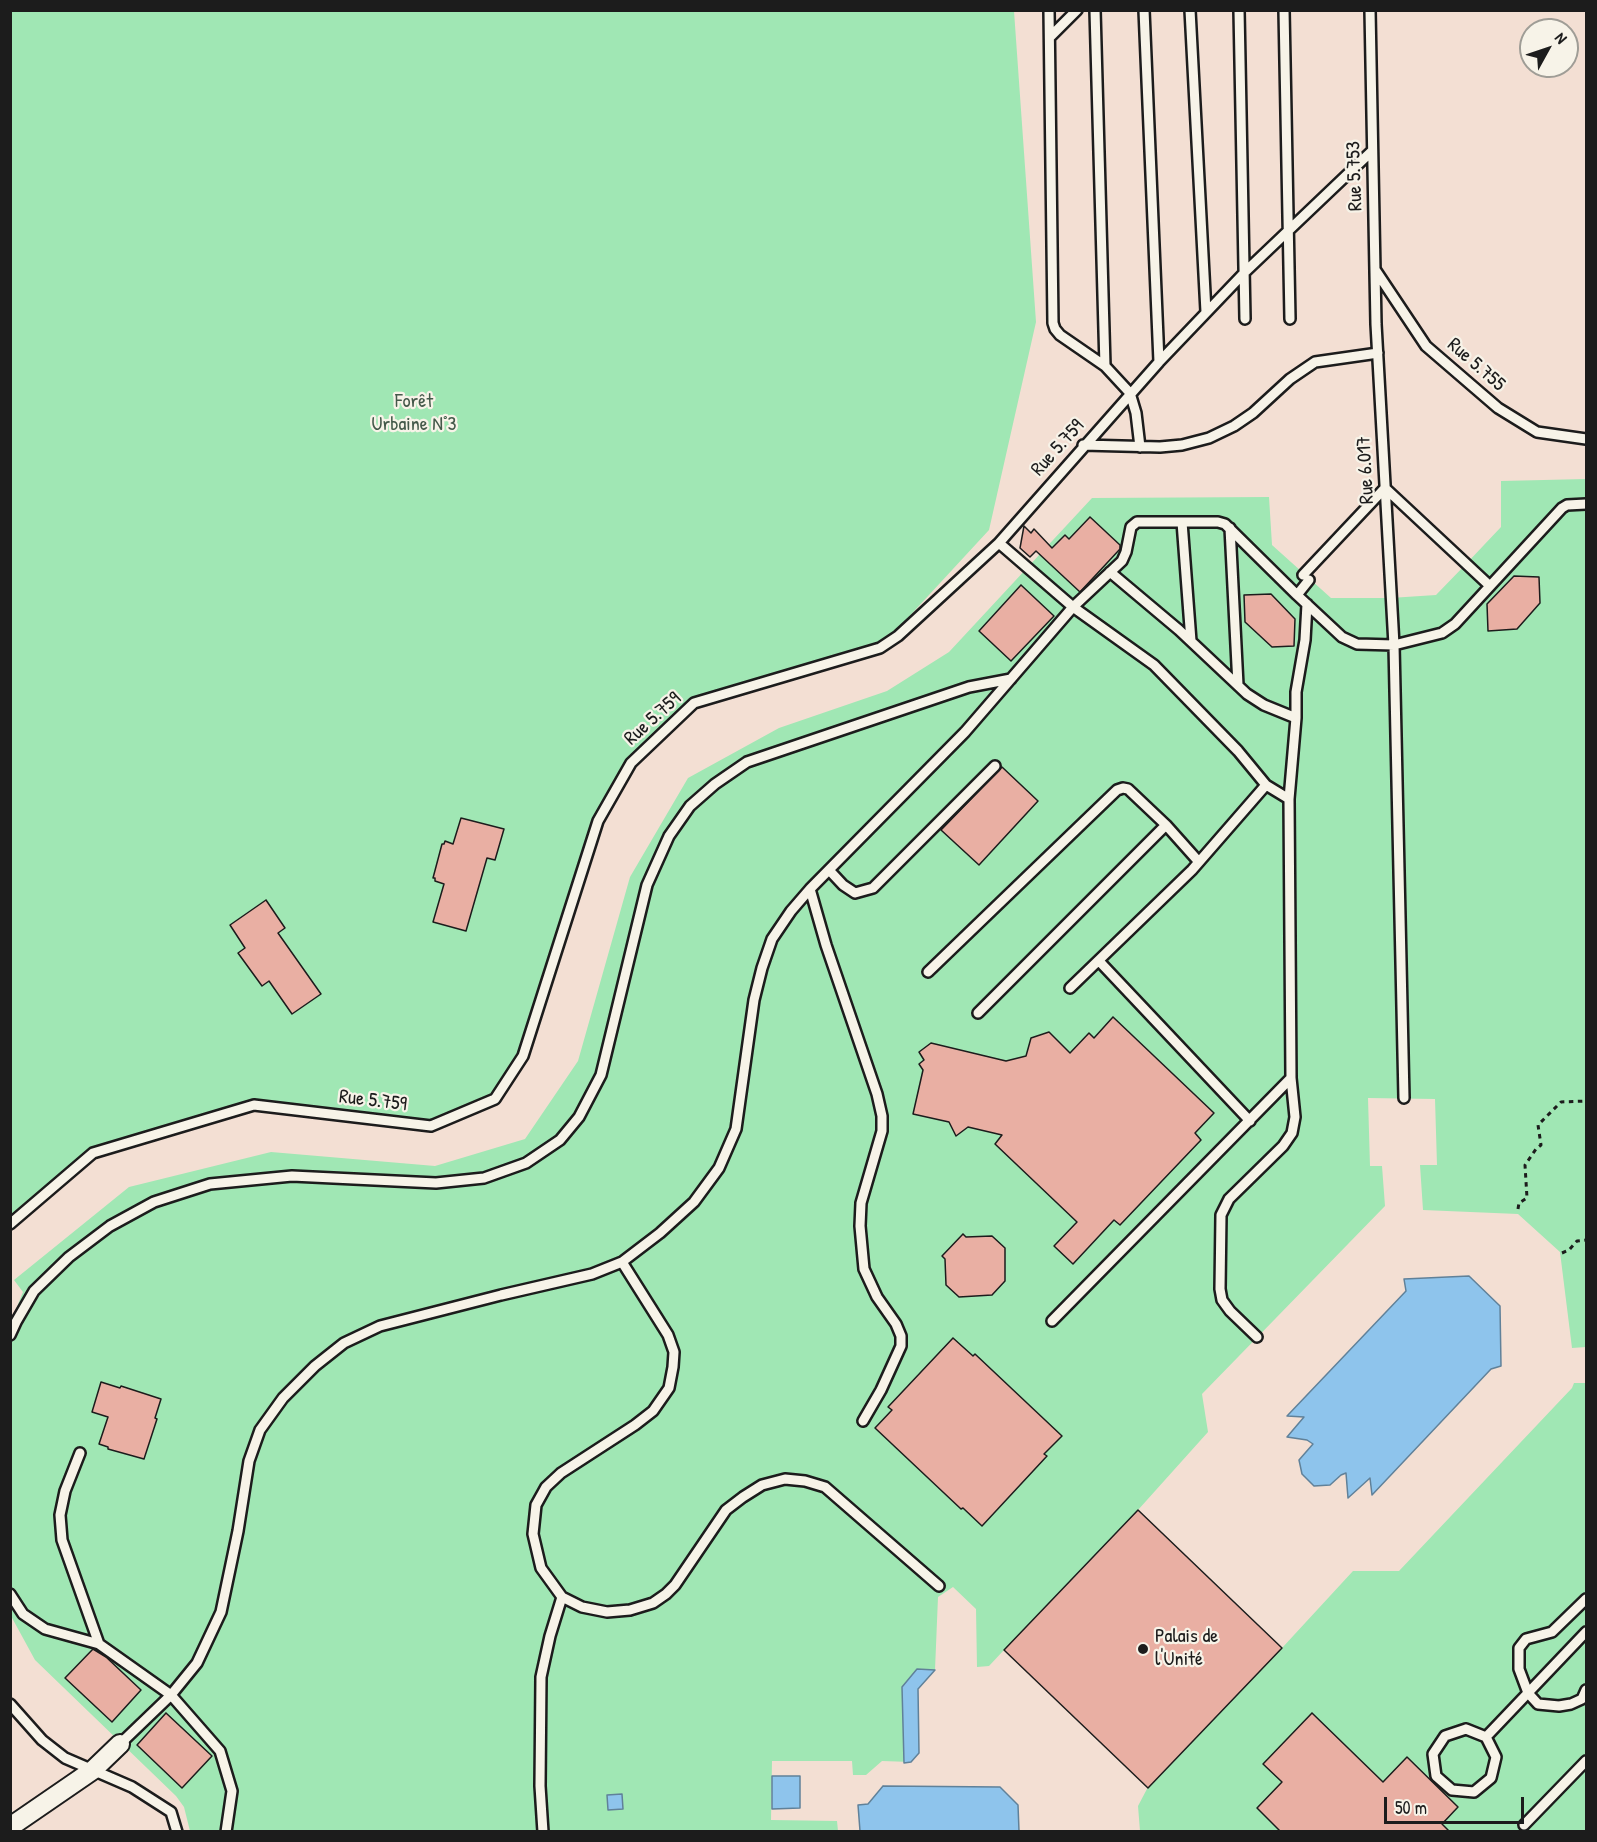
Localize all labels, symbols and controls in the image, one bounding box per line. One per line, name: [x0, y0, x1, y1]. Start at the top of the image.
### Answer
north arrow: [1519, 18, 1579, 78]
text: N: [1550, 27, 1572, 48]
street label: Rue 5.753: [1342, 141, 1368, 211]
street label: Rue 5.755: [1442, 333, 1510, 397]
park label: Forêt Urbaine N°3: [371, 390, 457, 437]
street label: Rue 5.759: [1026, 415, 1090, 481]
street label: Rue 6.017: [1352, 435, 1380, 505]
street label: Rue 5.759: [620, 687, 686, 751]
street label: Rue 5.759: [338, 1085, 408, 1117]
place label: Palais de l'Unité: [1155, 1625, 1218, 1672]
marker: Palais de l'Unité: [1136, 1642, 1150, 1656]
scale bar: [1387, 1785, 1526, 1823]
text: 50 m: [1395, 1795, 1427, 1820]

